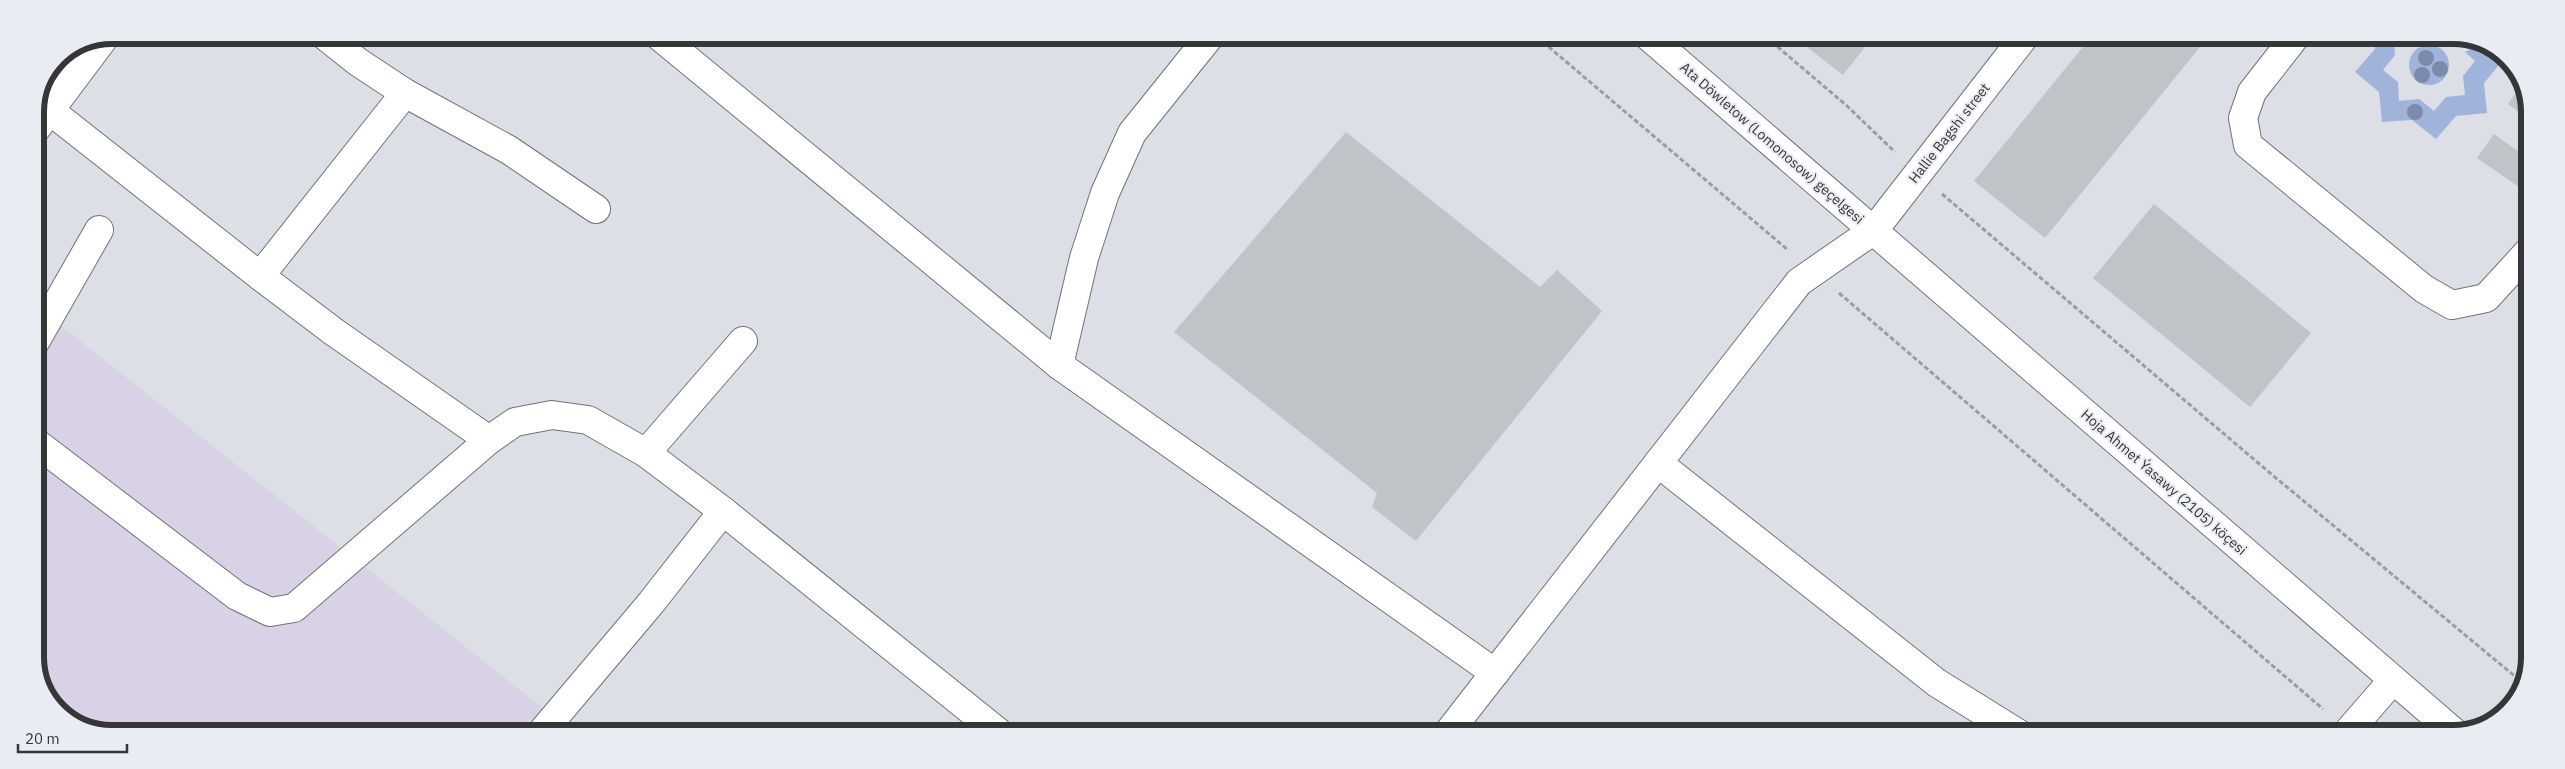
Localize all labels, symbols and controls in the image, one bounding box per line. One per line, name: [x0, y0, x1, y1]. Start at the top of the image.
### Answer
street label: Ata Döwletow (Lomonosow) geçelgesi: [1676, 58, 1868, 228]
street label: Hallie Bagshi street: [1904, 79, 1994, 187]
street label: Hoja Ahmet Ýasawy (2105) köçesi: [2077, 404, 2251, 559]
scale bar: [18, 722, 126, 754]
text: 20 m: [25, 729, 60, 748]

